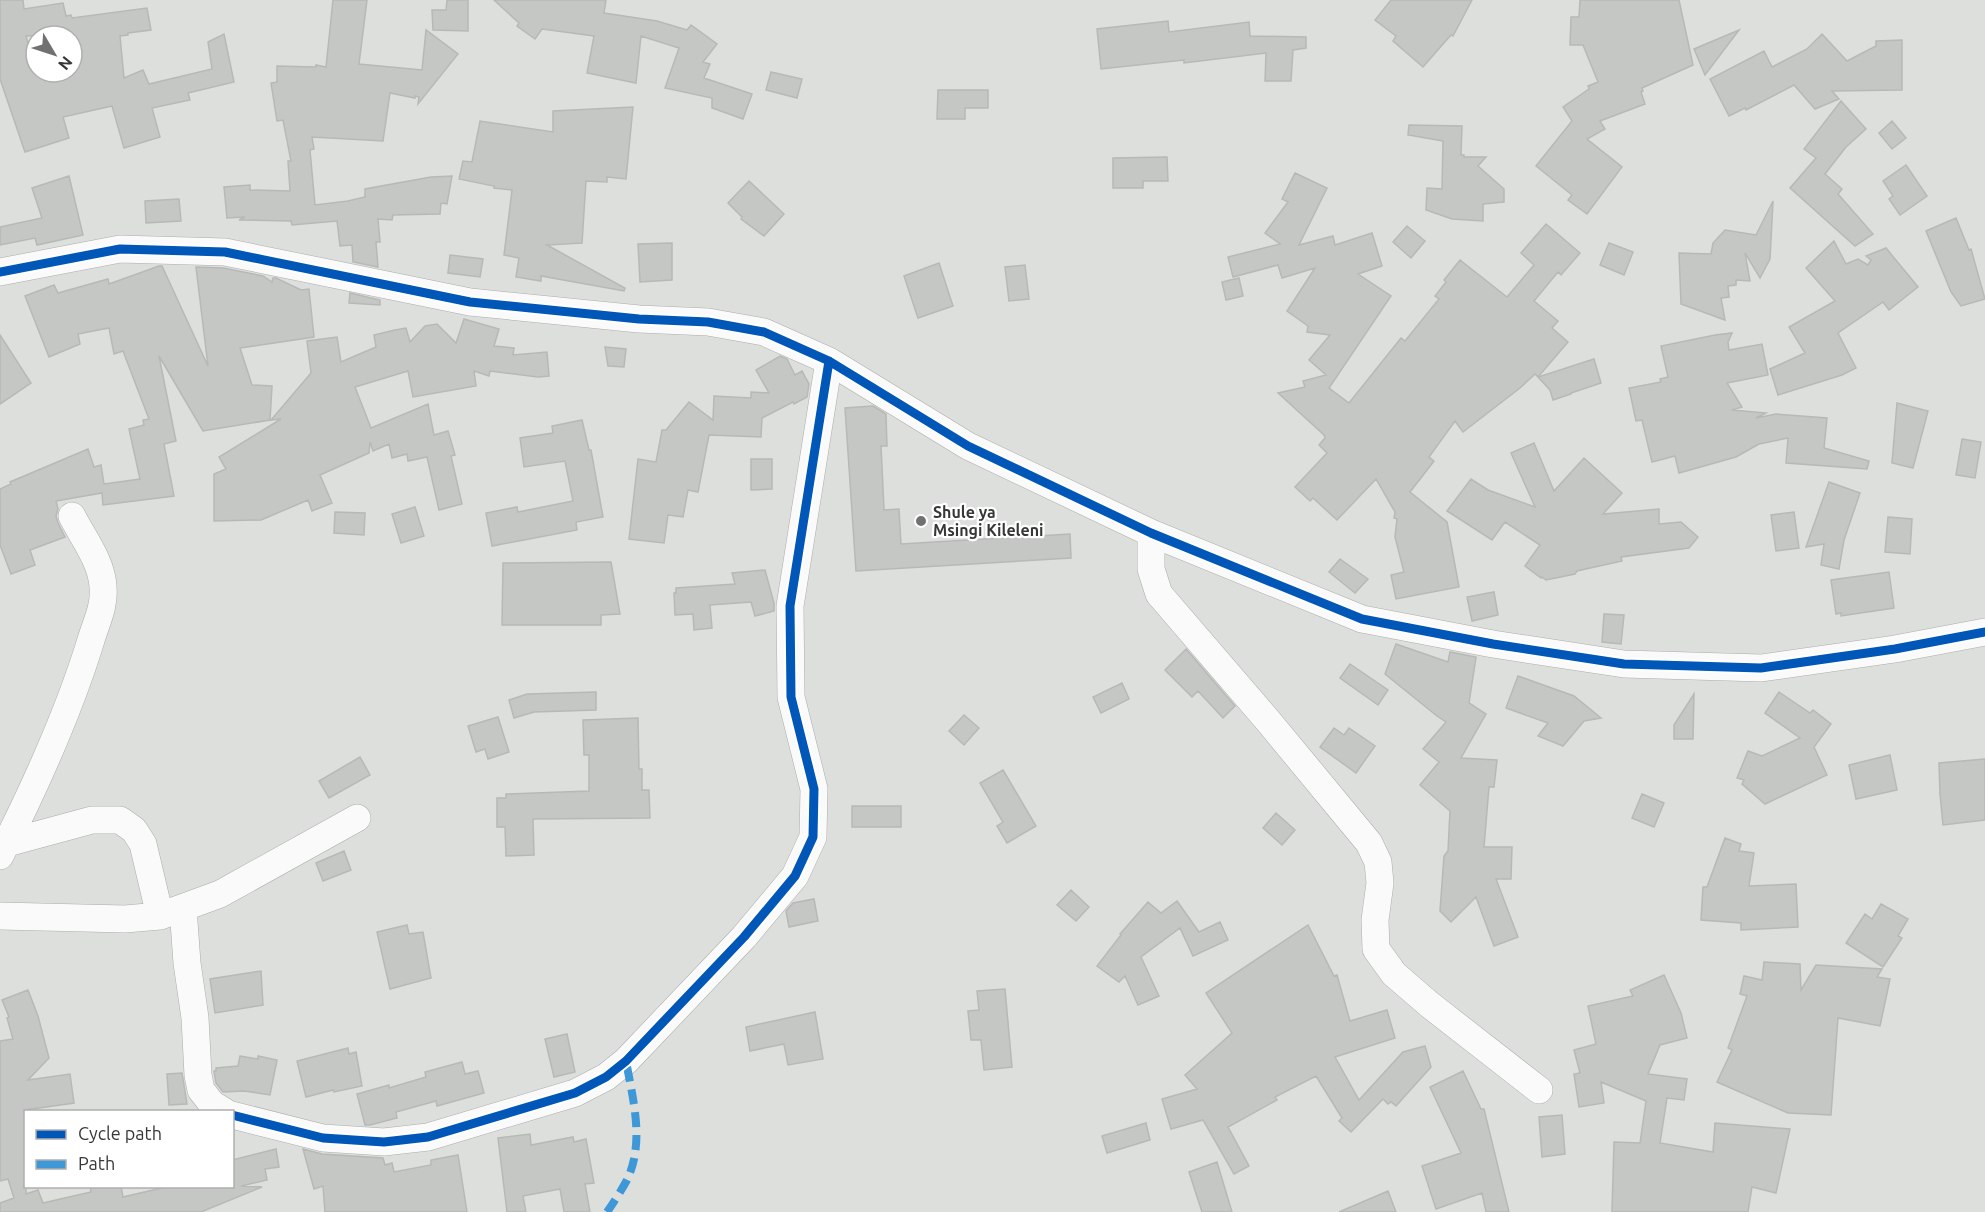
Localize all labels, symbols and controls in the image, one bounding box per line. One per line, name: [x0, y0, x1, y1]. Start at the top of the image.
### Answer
north arrow: [24, 24, 84, 84]
text: N: [55, 53, 76, 74]
place label: Shule ya Msingi Kileleni: [933, 503, 1044, 539]
marker: Shule ya Msingi Kileleni: [914, 514, 928, 528]
legend: [24, 1110, 234, 1188]
text: Cycle path: [78, 1123, 162, 1143]
text: Path: [78, 1153, 115, 1173]

